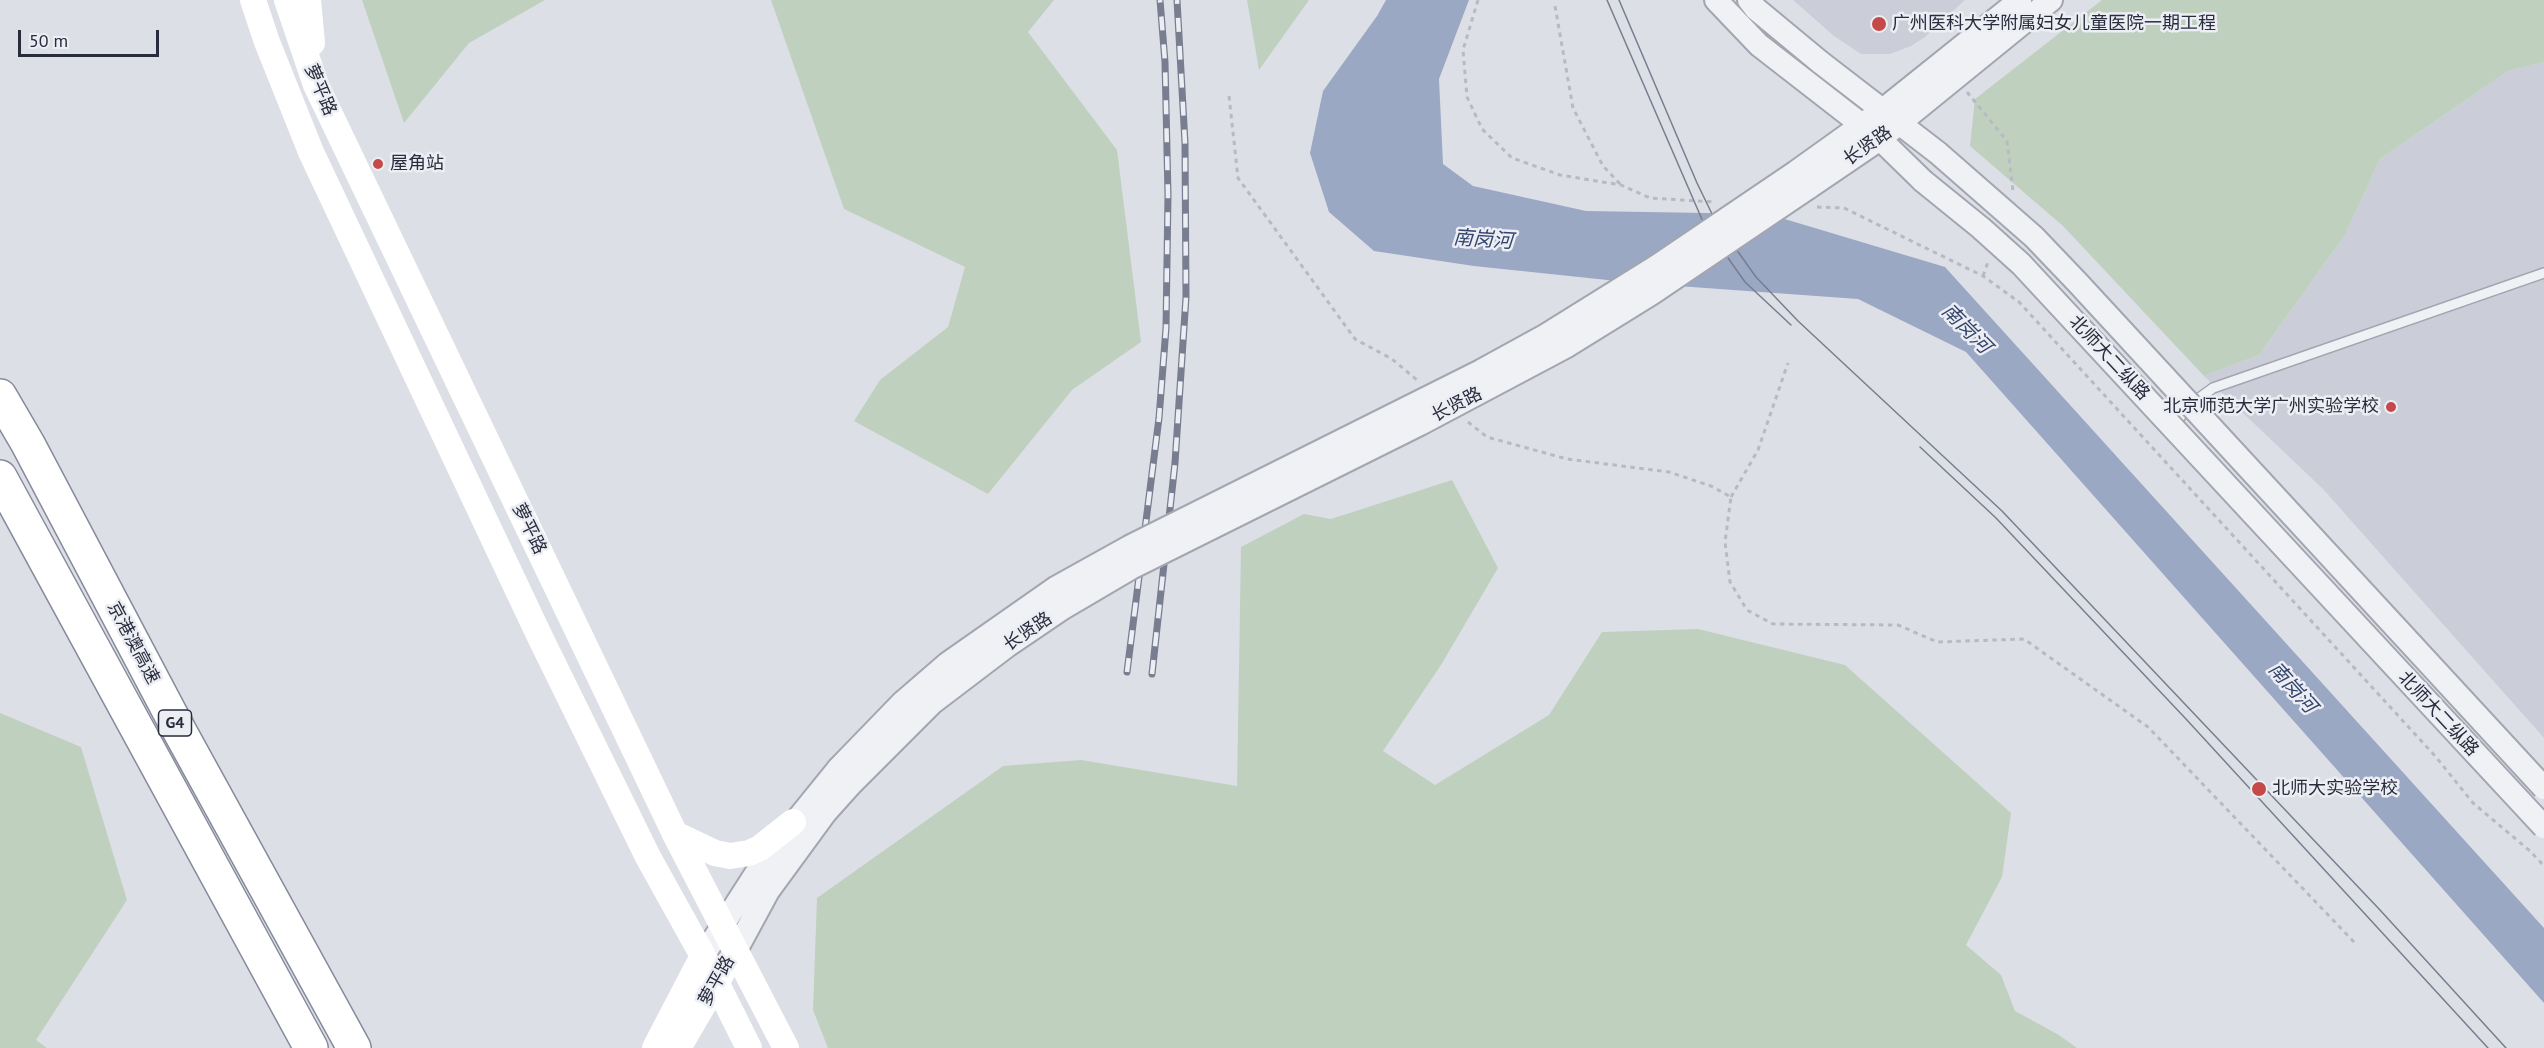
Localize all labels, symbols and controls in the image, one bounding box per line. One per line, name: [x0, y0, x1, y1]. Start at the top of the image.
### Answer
place label: 广州医科大学附属妇女儿童医院一期工程: [1892, 13, 2216, 35]
marker: 广州医科大学附属妇女儿童医院一期工程: [1870, 15, 1888, 33]
scale bar: [21, 18, 162, 56]
text: 50 m: [29, 29, 68, 52]
street label: 萝平路: [300, 61, 340, 119]
street label: 长贤路: [1840, 122, 1896, 170]
place label: 屋角站: [390, 153, 444, 175]
marker: 屋角站: [371, 157, 385, 171]
water label: 南岗河: [1452, 226, 1514, 254]
water label: 南岗河: [1936, 299, 1996, 359]
street label: 北师大二纵路: [2064, 311, 2154, 405]
street label: 长贤路: [1428, 383, 1486, 427]
place label: 北京师范大学广州实验学校: [2163, 396, 2379, 418]
marker: 北京师范大学广州实验学校: [2384, 400, 2398, 414]
street label: 萝平路: [507, 500, 551, 558]
street label: 京港澳高速: [102, 598, 164, 688]
street label: 长贤路: [1000, 608, 1056, 656]
water label: 南岗河: [2263, 658, 2321, 718]
street label: 北师大二纵路: [2393, 667, 2483, 761]
road number: G4: [158, 710, 192, 736]
place label: 北师大实验学校: [2272, 778, 2398, 800]
marker: 北师大实验学校: [2250, 780, 2268, 798]
street label: 萝平路: [694, 952, 740, 1010]

